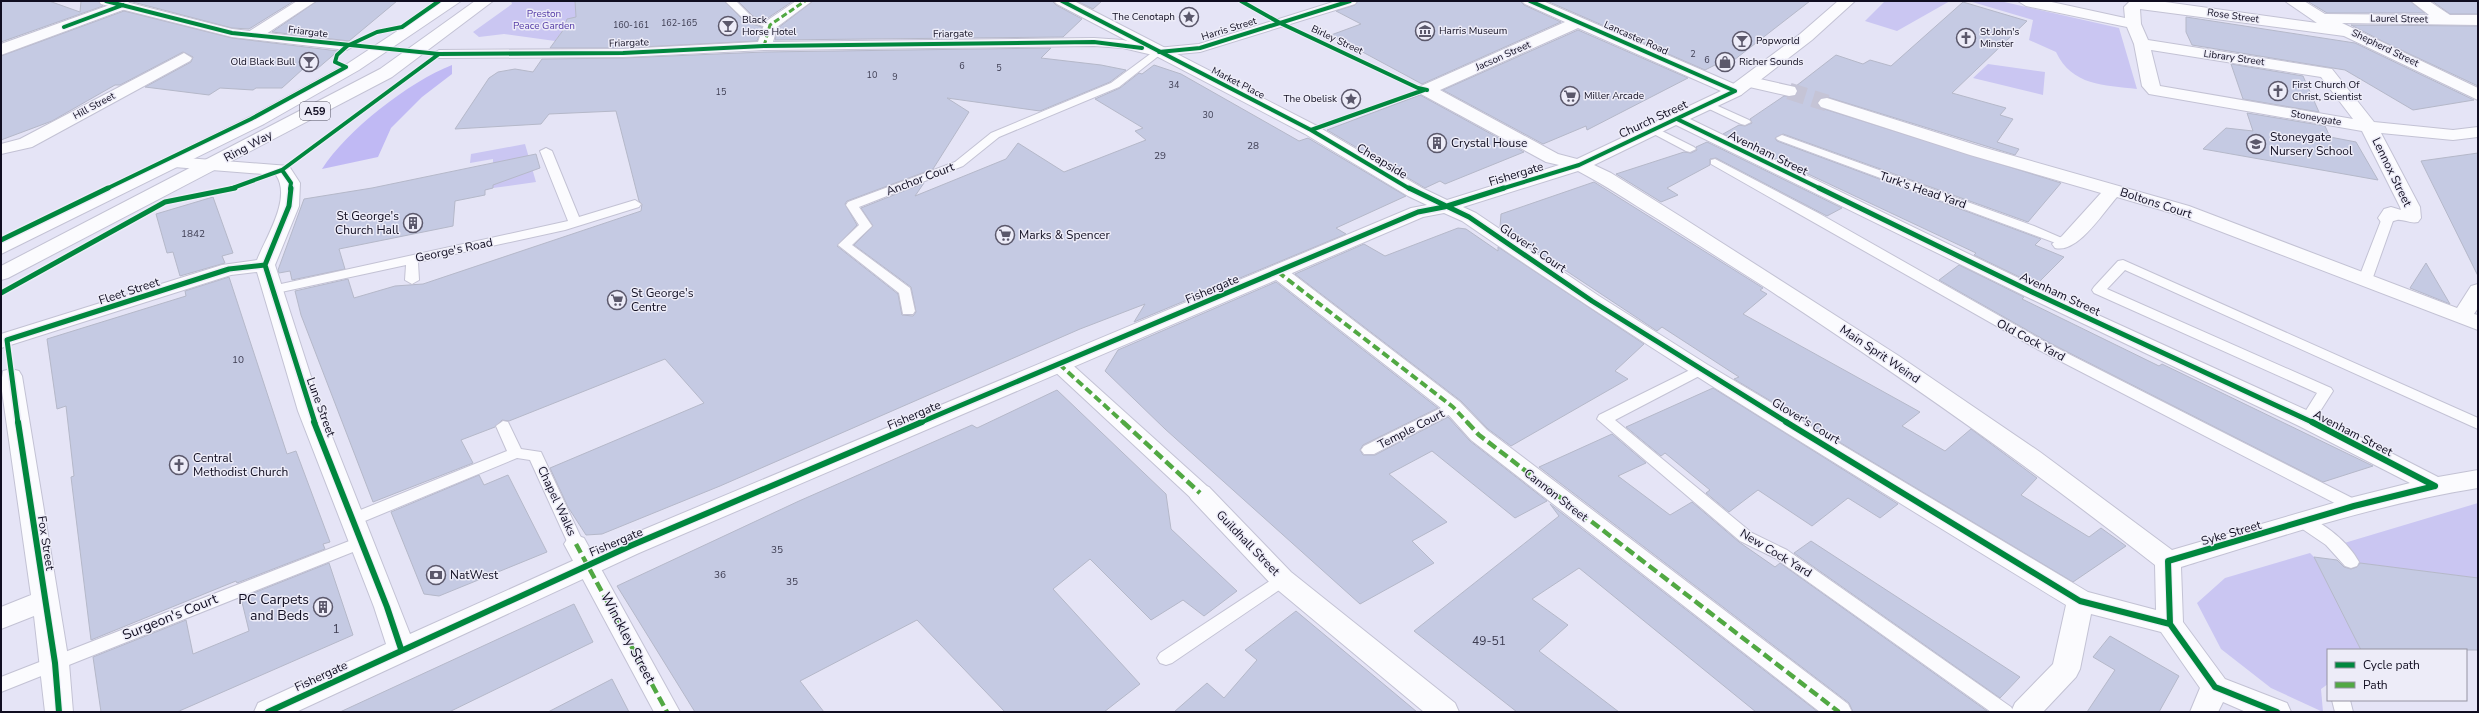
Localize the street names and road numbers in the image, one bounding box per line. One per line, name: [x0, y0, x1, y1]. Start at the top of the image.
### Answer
street label: Rose Street: [2206, 5, 2260, 27]
street label: Laurel Street: [2370, 11, 2429, 27]
street label: Harris Street: [1200, 14, 1259, 44]
street label: Lancaster Road: [1602, 18, 1671, 59]
street label: Birley Street: [1309, 22, 1366, 58]
street label: Friargate: [287, 23, 329, 41]
street label: Shepherd Street: [2349, 26, 2421, 71]
street label: Friargate: [933, 27, 973, 41]
street label: Friargate: [609, 35, 649, 51]
street label: Jacson Street: [1472, 37, 1533, 75]
street label: Library Street: [2203, 47, 2266, 69]
street label: Market Place: [1209, 64, 1267, 102]
street label: Hill Street: [71, 89, 118, 123]
street label: Church Street: [1616, 96, 1691, 142]
road number: A59: [300, 102, 330, 120]
street label: Stoneygate: [2290, 107, 2342, 129]
street label: Ring Way: [221, 126, 276, 165]
street label: Avenham Street: [1725, 127, 1811, 180]
street label: Lennox Street: [2368, 135, 2416, 210]
street label: Cheapside: [1354, 140, 1410, 182]
street label: Anchor Court: [884, 158, 957, 199]
street label: Fishergate: [1487, 158, 1545, 190]
street label: Turk's Head Yard: [1878, 168, 1968, 212]
street label: Boltons Court: [2118, 184, 2195, 222]
street label: Glover's Court: [1497, 220, 1570, 277]
street label: George's Road: [414, 234, 494, 266]
street label: Avenham Street: [2017, 268, 2104, 320]
street label: Fishergate: [1183, 271, 1241, 307]
street label: Fleet Street: [97, 273, 162, 308]
street label: Old Cock Yard: [1994, 315, 2068, 365]
street label: Main Sprit Weind: [1837, 321, 1923, 387]
street label: Lune Street: [303, 375, 339, 440]
street label: Glover's Court: [1769, 394, 1844, 448]
street label: Fishergate: [885, 397, 943, 433]
street label: Temple Court: [1375, 405, 1448, 453]
street label: Avenham Street: [2311, 406, 2396, 460]
street label: Chapel Walks: [534, 463, 580, 539]
street label: Cannon Street: [1521, 465, 1592, 526]
street label: Guildhall Street: [1213, 507, 1284, 580]
street label: Fox Street: [34, 515, 58, 572]
street label: Syke Street: [2199, 517, 2264, 549]
street label: Fishergate: [587, 524, 645, 560]
street label: New Cock Yard: [1737, 525, 1815, 581]
street label: Surgeon's Court: [120, 589, 220, 645]
street label: Winckley Street: [596, 589, 660, 687]
street label: Fishergate: [292, 657, 350, 695]

